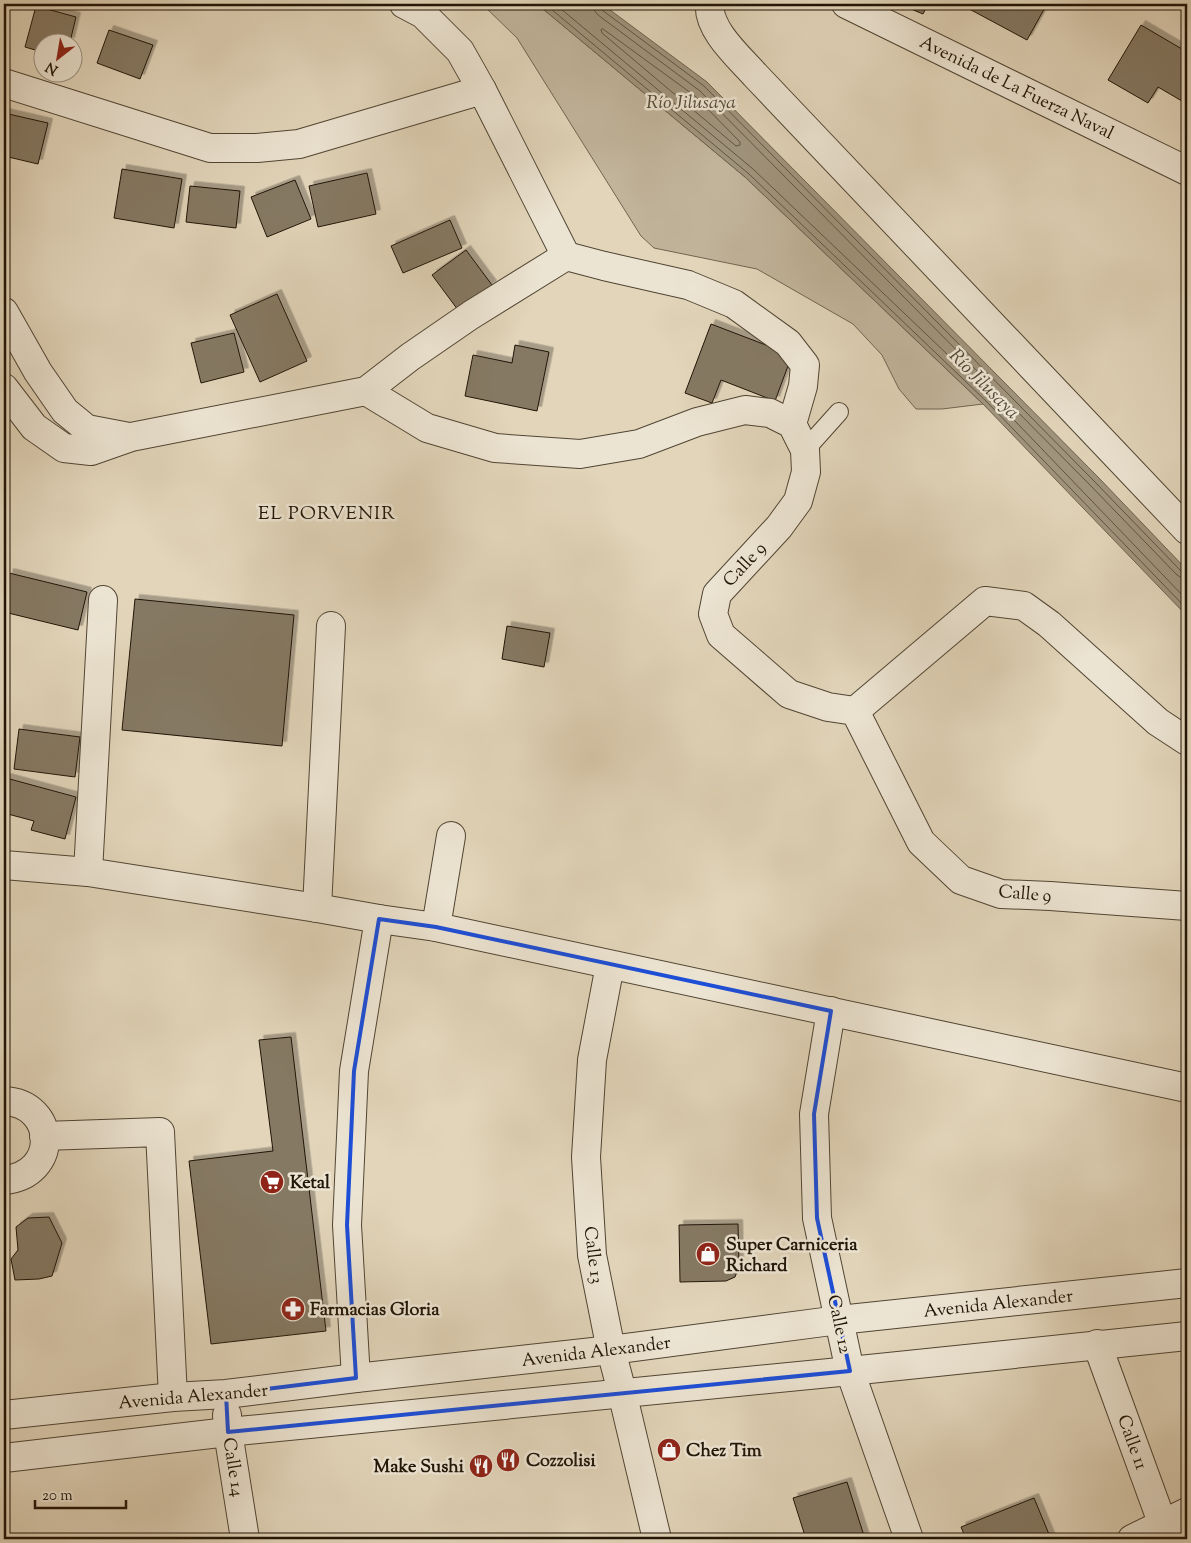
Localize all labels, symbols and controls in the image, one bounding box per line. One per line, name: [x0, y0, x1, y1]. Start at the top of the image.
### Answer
street label: Avenida de La Fuerza Naval: [915, 30, 1118, 147]
north arrow: [32, 32, 82, 82]
text: N: [42, 56, 62, 79]
water label: Río Jilusaya: [646, 90, 736, 117]
water label: Río Jilusaya: [942, 344, 1025, 426]
district label: EL PORVENIR: [258, 501, 396, 528]
street label: Calle 9: [718, 537, 773, 594]
street label: Calle 9: [997, 880, 1053, 910]
supermarket icon: Ketal: [259, 1169, 285, 1195]
place label: Ketal: [290, 1171, 331, 1197]
street label: Calle 13: [576, 1225, 608, 1286]
place label: Super Carniceria Richard: [726, 1233, 858, 1280]
shop icon: Super Carniceria Richard: [695, 1241, 721, 1267]
street label: Avenida Alexander: [922, 1284, 1075, 1326]
street label: Calle 12: [819, 1293, 857, 1357]
pharmacy icon: Farmacias Gloria: [280, 1296, 306, 1322]
place label: Farmacias Gloria: [310, 1298, 440, 1324]
street label: Avenida Alexander: [520, 1331, 673, 1375]
street label: Avenida Alexander: [117, 1378, 269, 1417]
street label: Calle 11: [1109, 1412, 1153, 1474]
street label: Calle 14: [215, 1436, 250, 1499]
shop icon: Chez Tim: [656, 1437, 682, 1463]
place label: Chez Tim: [686, 1439, 762, 1465]
restaurant icon: Cozzolisi: [495, 1447, 521, 1473]
place label: Cozzolisi: [526, 1449, 596, 1475]
restaurant icon: Make Sushi: [468, 1453, 494, 1479]
place label: Make Sushi: [374, 1455, 465, 1481]
scale bar: [35, 1478, 126, 1510]
text: 20 m: [42, 1486, 73, 1507]

